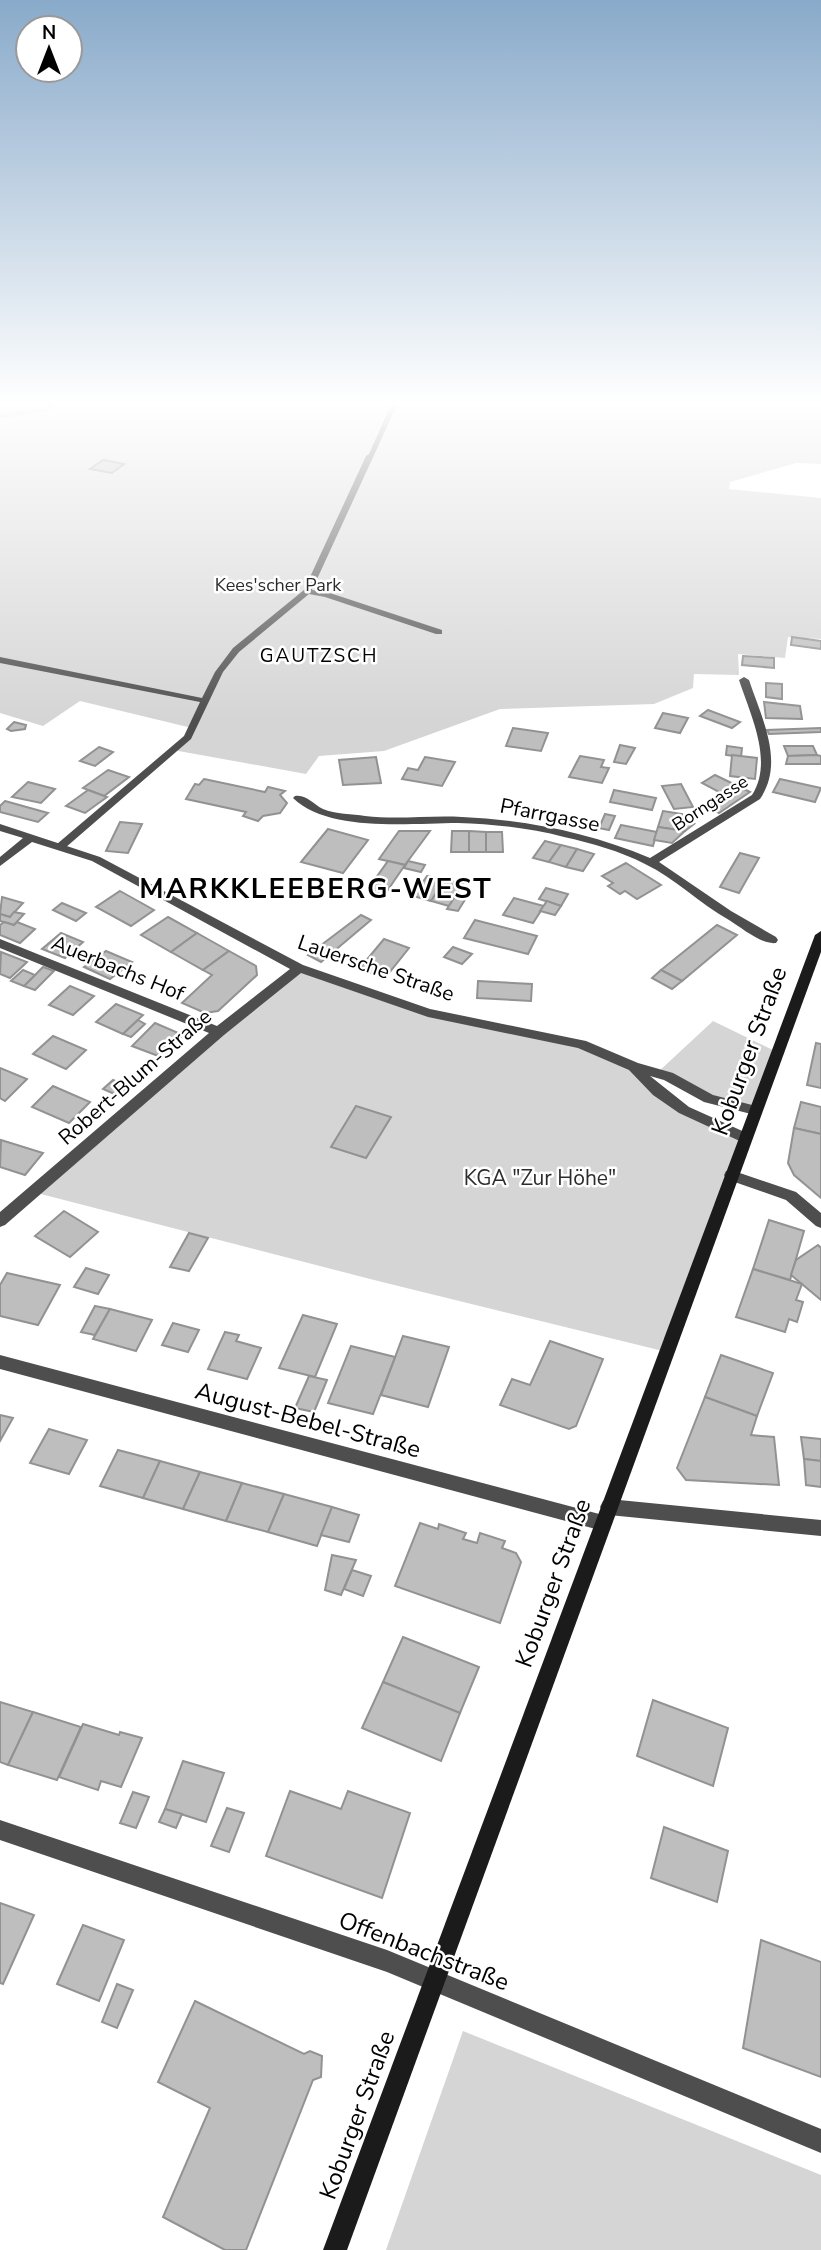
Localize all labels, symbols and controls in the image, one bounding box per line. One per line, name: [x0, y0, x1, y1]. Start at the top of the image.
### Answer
north arrow: [14, 14, 84, 84]
text: N: [42, 20, 56, 46]
park label: Kees'scher Park: [215, 573, 342, 597]
district label: GAUTZSCH: [260, 643, 378, 669]
street label: Borngasse: [667, 770, 753, 836]
street label: Pfarrgasse: [498, 792, 602, 838]
district label: MARKKLEEBERG-WEST: [139, 870, 493, 908]
street label: Lauersche Straße: [294, 928, 458, 1008]
street label: Auerbachs Hof: [47, 929, 189, 1008]
street label: Koburger Straße: [704, 962, 794, 1140]
street label: Robert-Blum-Straße: [52, 1003, 218, 1151]
park label: KGA "Zur Höhe": [464, 1164, 616, 1192]
street label: August-Bebel-Straße: [192, 1374, 424, 1466]
street label: Koburger Straße: [508, 1494, 598, 1672]
street label: Offenbachstraße: [334, 1904, 514, 1998]
street label: Koburger Straße: [312, 2026, 402, 2204]

